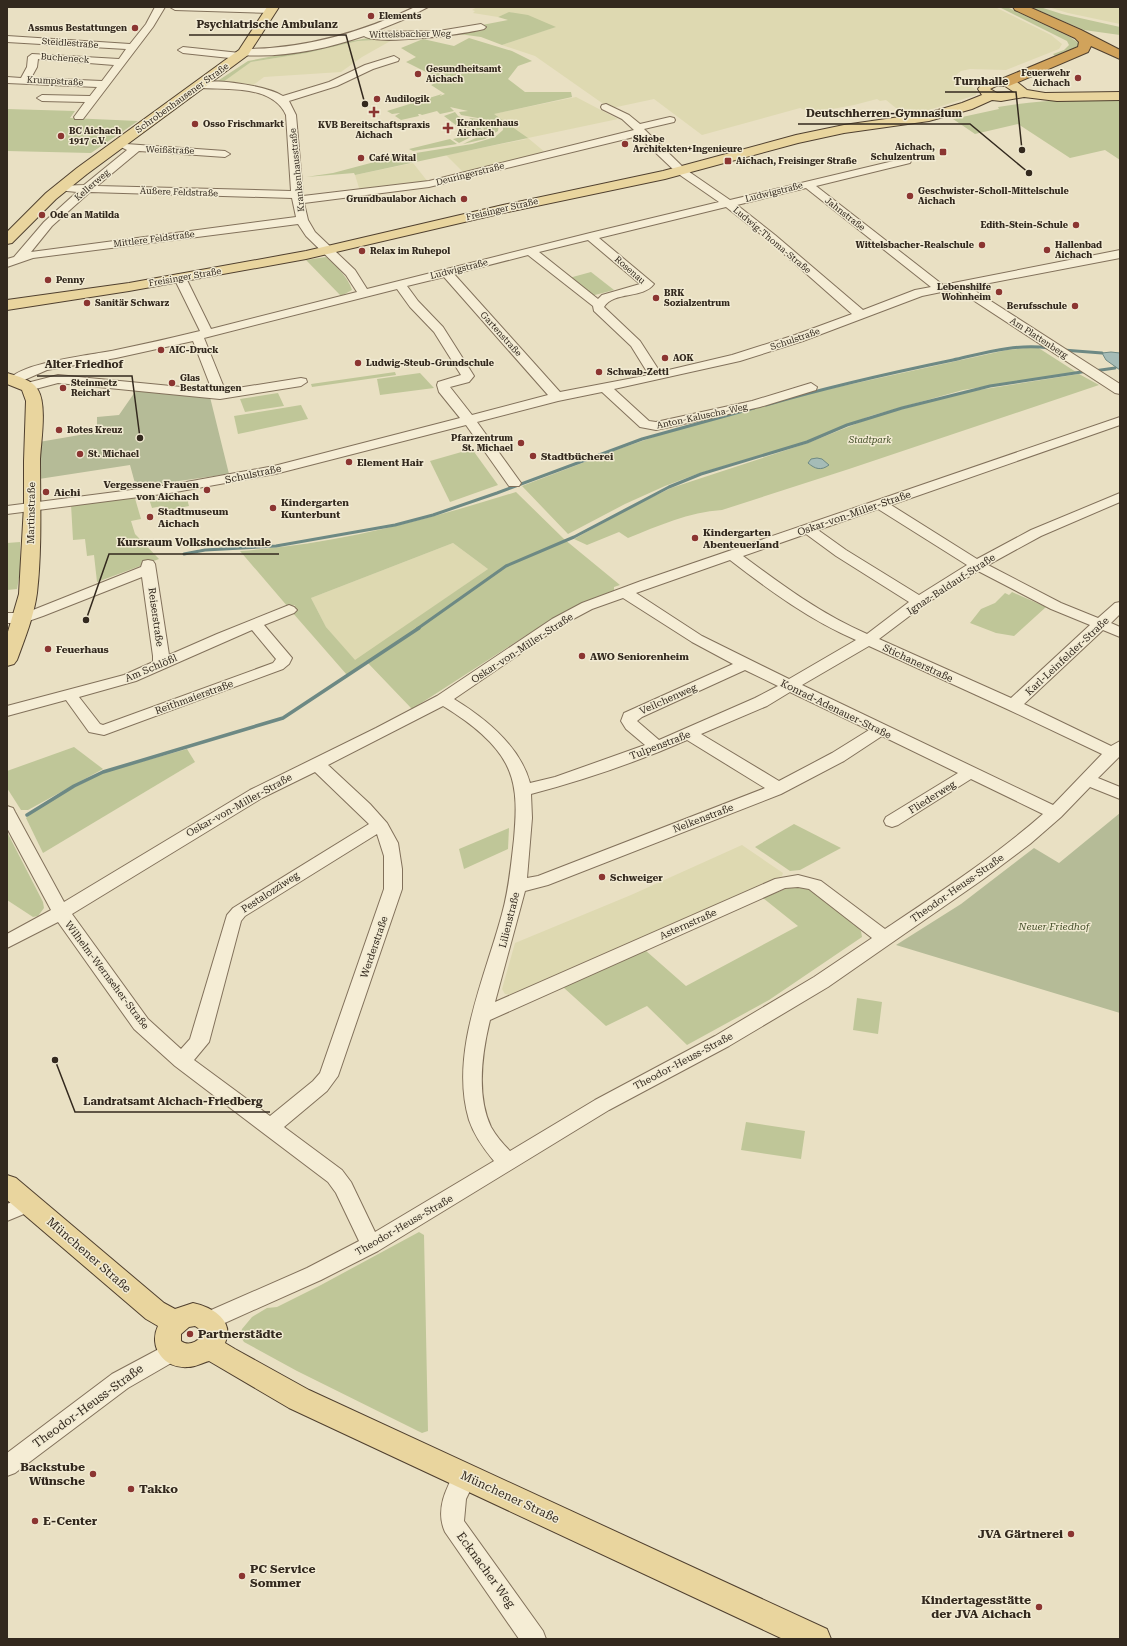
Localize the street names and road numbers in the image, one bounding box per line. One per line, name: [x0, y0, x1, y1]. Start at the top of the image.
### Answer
street label: Wittelsbacher Weg: [369, 28, 452, 40]
street label: Steidlestraße: [41, 36, 99, 50]
street label: Bucheneck: [40, 51, 90, 65]
street label: Schrobenhausener Straße: [134, 61, 230, 135]
street label: Krumpstraße: [26, 75, 84, 87]
street label: Krankenhausstraße: [288, 128, 306, 212]
street label: Weißstraße: [145, 144, 195, 156]
street label: Deuringerstraße: [435, 161, 505, 187]
street label: Kellerweg: [73, 167, 112, 203]
street label: Ludwigstraße: [744, 180, 804, 204]
street label: Äußere Feldstraße: [140, 185, 218, 198]
street label: Jahnstraße: [823, 195, 867, 233]
street label: Freisinger Straße: [465, 196, 539, 222]
street label: Ludwig-Thoma-Straße: [731, 205, 813, 275]
street label: Mittlere Feldstraße: [113, 229, 195, 249]
street label: Rosenau: [613, 254, 648, 286]
street label: Ludwigstraße: [429, 257, 489, 281]
street label: Freisinger Straße: [148, 266, 222, 288]
street label: Gartenstraße: [478, 310, 524, 358]
street label: Am Plattenberg: [1008, 316, 1070, 361]
street label: Schulstraße: [769, 326, 821, 352]
street label: Anton-Kaluscha-Weg: [656, 401, 749, 431]
street label: Schulstraße: [224, 463, 283, 485]
street label: Martinstraße: [25, 481, 37, 544]
street label: Oskar-von-Miller-Straße: [796, 488, 913, 538]
street label: Ignaz-Baldauf-Straße: [905, 551, 998, 617]
street label: Reiserstraße: [146, 587, 166, 648]
street label: Oskar-von-Miller-Straße: [469, 611, 575, 685]
street label: Karl-Leinfelder-Straße: [1023, 614, 1111, 697]
street label: Stichanerstraße: [881, 642, 955, 684]
street label: Am Schlößl: [123, 652, 179, 684]
street label: Konrad-Adenauer-Straße: [779, 677, 893, 741]
street label: Reithmaierstraße: [153, 678, 235, 716]
street label: Veilchenweg: [638, 681, 699, 716]
street label: Tulpenstraße: [628, 728, 692, 762]
street label: Oskar-von-Miller-Straße: [184, 771, 294, 839]
street label: Fliederweg: [907, 778, 958, 816]
street label: Nelkenstraße: [671, 801, 735, 835]
street label: Theodor-Heuss-Straße: [908, 851, 1006, 924]
street label: Pestalozziweg: [239, 869, 301, 915]
street label: Lilienstraße: [497, 890, 521, 949]
street label: Asternstraße: [658, 906, 719, 941]
street label: Werderstraße: [358, 914, 390, 979]
street label: Wilhelm-Wernseher-Straße: [63, 919, 151, 1031]
street label: Theodor-Heuss-Straße: [631, 1030, 735, 1092]
street label: Theodor-Heuss-Straße: [353, 1192, 455, 1257]
street label: Münchener Straße: [44, 1215, 134, 1296]
street label: Theodor-Heuss-Straße: [30, 1361, 146, 1451]
street label: Münchener Straße: [458, 1468, 562, 1526]
street label: Ecknacher Weg: [454, 1529, 518, 1611]

